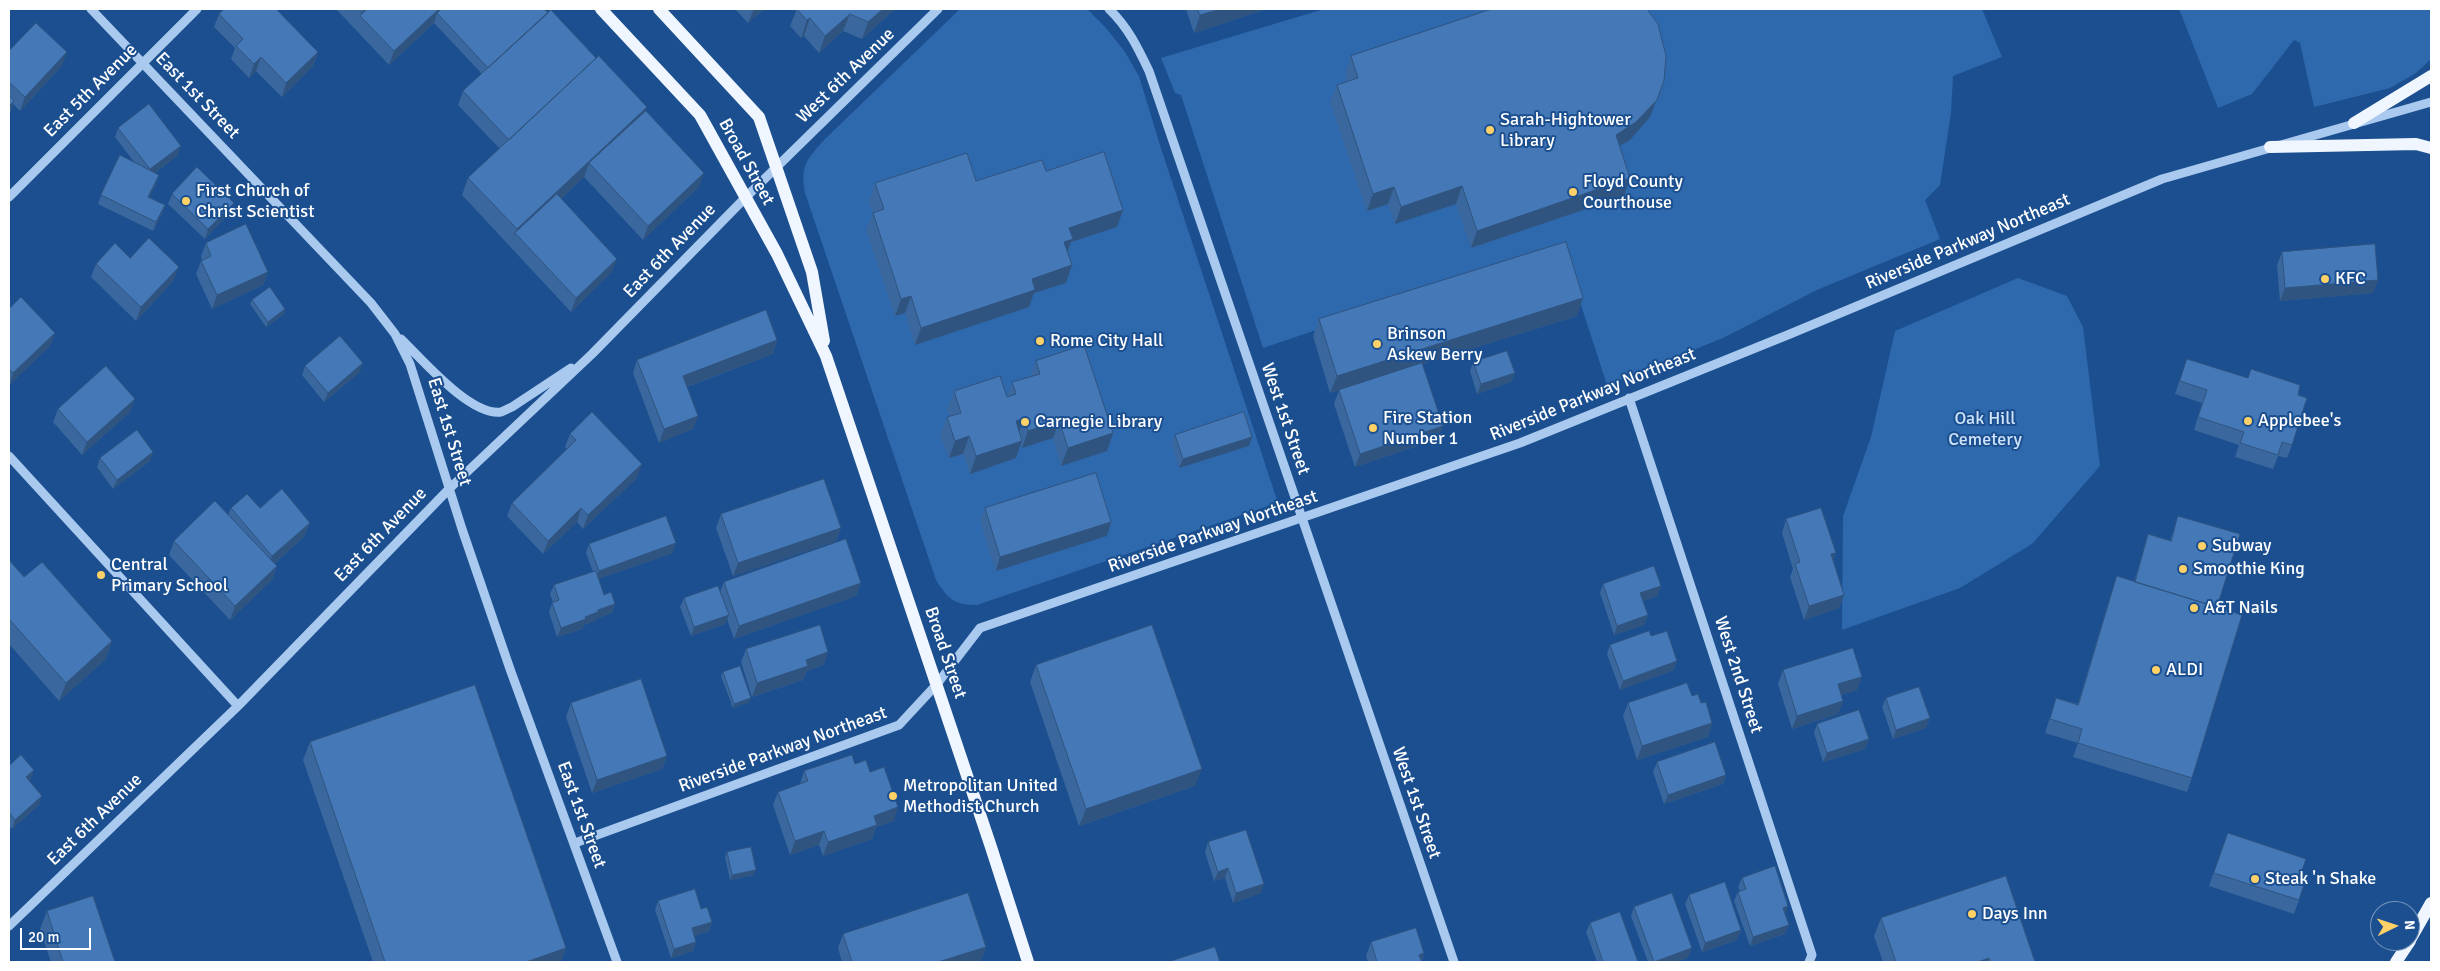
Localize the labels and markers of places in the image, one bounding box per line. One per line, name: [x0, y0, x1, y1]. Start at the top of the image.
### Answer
place label: Sarah-Hightower Library: [1500, 109, 1631, 152]
marker: Sarah-Hightower Library: [1484, 124, 1496, 136]
place label: Floyd County Courthouse: [1583, 171, 1683, 213]
place label: First Church of Christ Scientist: [196, 180, 314, 222]
marker: Floyd County Courthouse: [1567, 186, 1579, 198]
marker: First Church of Christ Scientist: [180, 195, 192, 207]
place label: KFC: [2335, 268, 2366, 290]
marker: KFC: [2319, 273, 2331, 285]
place label: Brinson Askew Berry: [1387, 323, 1482, 366]
place label: Rome City Hall: [1050, 330, 1163, 352]
marker: Rome City Hall: [1034, 335, 1046, 347]
marker: Brinson Askew Berry: [1371, 338, 1383, 350]
place label: Fire Station Number 1: [1383, 407, 1472, 449]
place label: Applebee's: [2258, 410, 2341, 432]
place label: Carnegie Library: [1035, 411, 1162, 433]
marker: Applebee's: [2242, 415, 2254, 427]
marker: Carnegie Library: [1019, 416, 1031, 428]
marker: Fire Station Number 1: [1367, 422, 1379, 434]
place label: Subway: [2212, 535, 2271, 557]
marker: Subway: [2196, 540, 2208, 552]
place label: Central Primary School: [111, 554, 228, 596]
place label: Smoothie King: [2193, 558, 2305, 580]
marker: Smoothie King: [2177, 563, 2189, 575]
marker: Central Primary School: [95, 569, 107, 581]
place label: A&T Nails: [2204, 597, 2278, 619]
marker: A&T Nails: [2188, 602, 2200, 614]
place label: ALDI: [2166, 659, 2203, 681]
marker: ALDI: [2150, 664, 2162, 676]
place label: Metropolitan United Methodist Church: [903, 775, 1058, 818]
marker: Metropolitan United Methodist Church: [887, 790, 899, 802]
place label: Steak 'n Shake: [2265, 868, 2376, 890]
marker: Steak 'n Shake: [2249, 873, 2261, 885]
place label: Days Inn: [1982, 903, 2048, 925]
marker: Days Inn: [1966, 908, 1978, 920]

